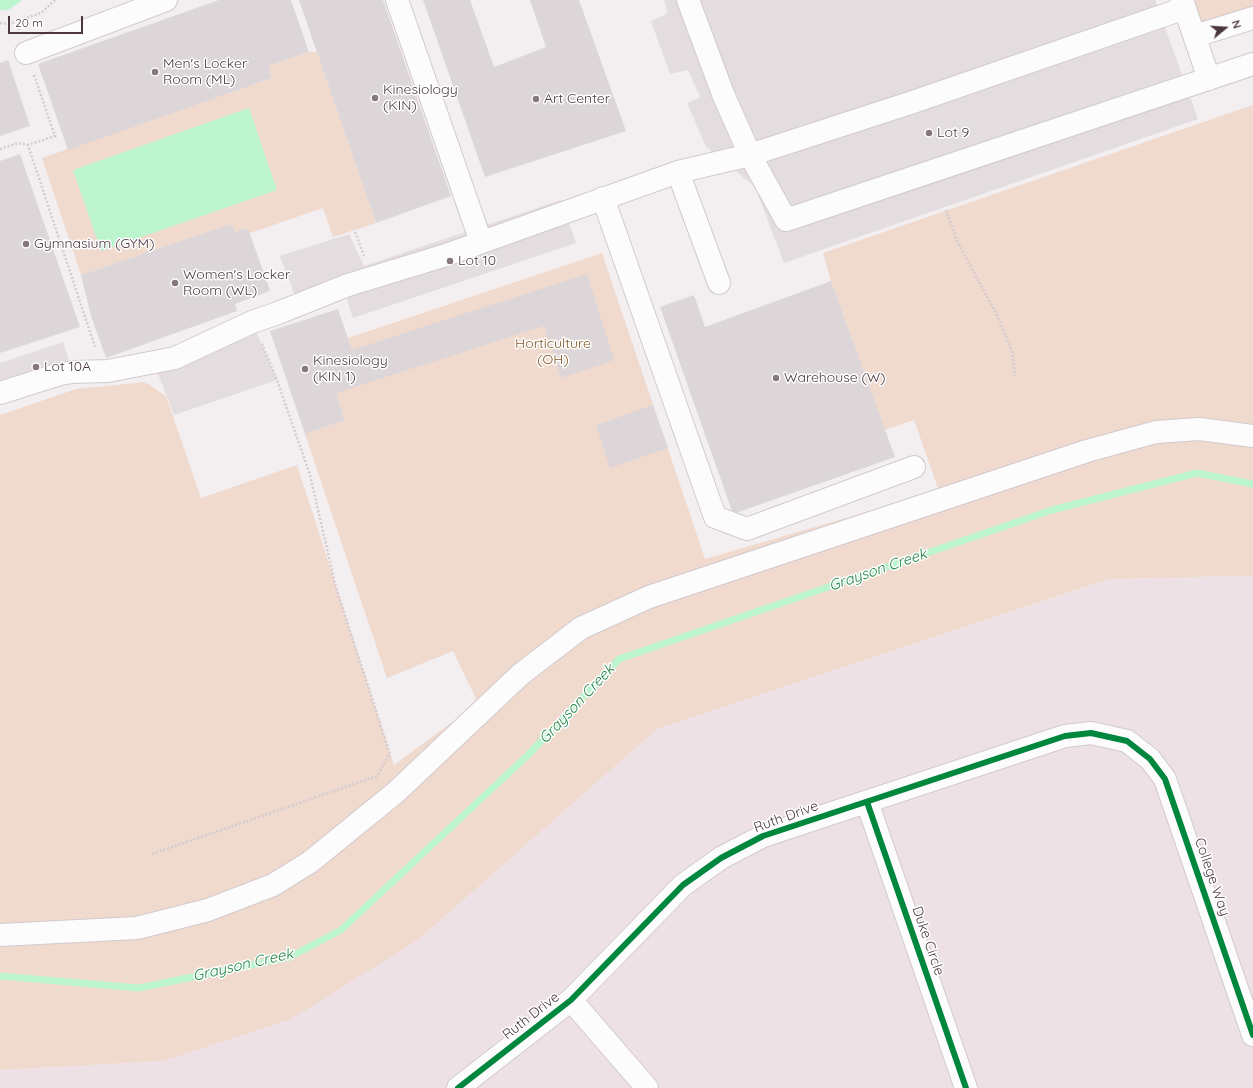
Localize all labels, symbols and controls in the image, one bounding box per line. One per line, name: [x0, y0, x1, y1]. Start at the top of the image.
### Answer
scale bar: [10, 8, 85, 34]
north arrow: [1205, 8, 1245, 48]
text: 20 m: [15, 15, 43, 30]
text: N: [1229, 18, 1244, 30]
place label: Men's Locker Room (ML): [163, 56, 247, 88]
marker: Men's Locker Room (ML): [150, 67, 160, 77]
place label: Kinesiology (KIN): [383, 82, 458, 114]
place label: Art Center: [544, 91, 610, 107]
marker: Kinesiology (KIN): [370, 93, 380, 103]
marker: Art Center: [531, 94, 541, 104]
place label: Lot 9: [937, 125, 969, 141]
marker: Lot 9: [924, 128, 934, 138]
place label: Gymnasium (GYM): [34, 236, 154, 252]
marker: Gymnasium (GYM): [21, 239, 31, 249]
place label: Lot 10: [458, 253, 496, 269]
marker: Lot 10: [445, 256, 455, 266]
place label: Women's Locker Room (WL): [183, 267, 290, 300]
marker: Women's Locker Room (WL): [170, 278, 180, 288]
park label: Horticulture (OH): [515, 336, 591, 368]
place label: Kinesiology (KIN 1): [313, 353, 388, 386]
place label: Lot 10A: [44, 359, 91, 375]
marker: Lot 10A: [31, 362, 41, 372]
marker: Kinesiology (KIN 1): [300, 364, 310, 374]
place label: Warehouse (W): [784, 370, 886, 386]
marker: Warehouse (W): [771, 373, 781, 383]
water label: Grayson Creek: [827, 545, 929, 595]
water label: Grayson Creek: [535, 660, 619, 748]
street label: Ruth Drive: [751, 798, 821, 836]
street label: College Way: [1191, 836, 1233, 918]
street label: Duke Circle: [908, 904, 948, 978]
water label: Grayson Creek: [191, 945, 295, 985]
street label: Ruth Drive: [499, 989, 563, 1043]

